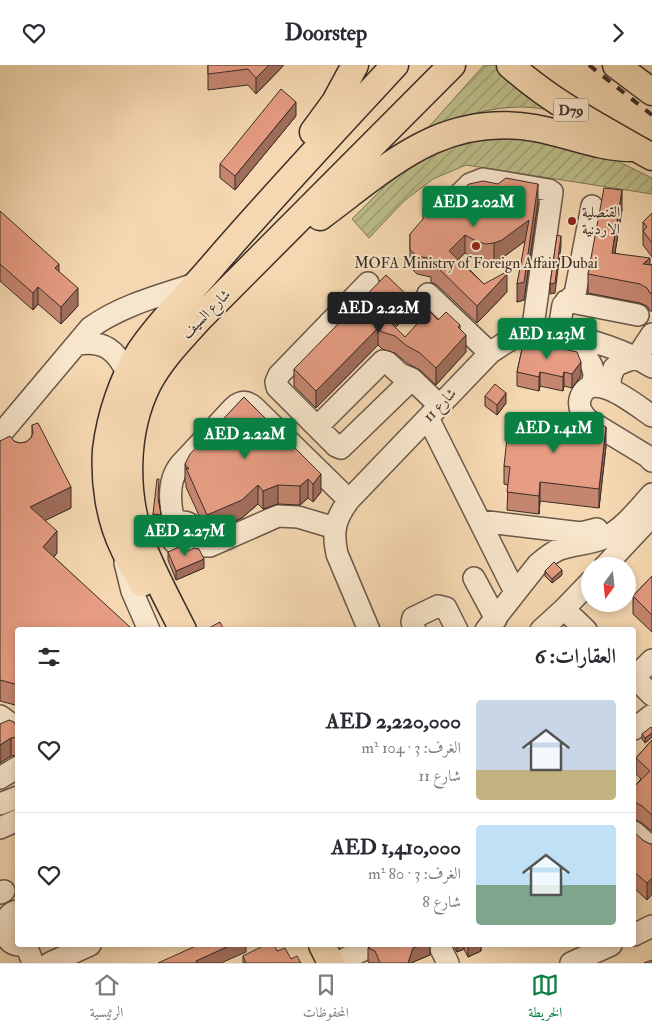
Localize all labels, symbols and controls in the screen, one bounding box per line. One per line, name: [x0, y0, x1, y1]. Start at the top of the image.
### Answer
icon: heart: [20, 19, 48, 47]
text: Doorstep: [285, 19, 367, 47]
icon: forward: [604, 19, 632, 47]
road number: D79: [554, 99, 588, 121]
pin: AED 2.02M: [417, 185, 531, 228]
text: AED 2.02M: [433, 192, 515, 212]
place label: القنصلية الاردنية: [582, 203, 620, 239]
marker: القنصلية الاردنية: [566, 215, 578, 227]
marker: MOFA Ministry of Foreign Affair Dubai: [470, 240, 482, 252]
place label: MOFA Ministry of Foreign Affair Dubai: [354, 254, 598, 273]
street label: شارع السيف: [177, 285, 237, 345]
pin: AED 2.22M: [322, 291, 436, 334]
text: AED 2.22M: [339, 298, 420, 318]
pin: AED 1.23M: [490, 317, 604, 360]
text: AED 1.23M: [509, 324, 585, 344]
street label: شارع 11: [419, 384, 463, 428]
pin: AED 1.41M: [497, 411, 611, 454]
pin: AED 2.22M: [188, 417, 302, 460]
text: AED 1.41M: [516, 418, 592, 438]
text: AED 2.22M: [205, 424, 286, 444]
pin: AED 2.27M: [128, 515, 242, 557]
text: AED 2.27M: [145, 521, 225, 541]
north arrow: [581, 557, 636, 613]
map controls: [581, 557, 636, 612]
icon: filters: [35, 643, 63, 671]
text: العقارات: 6: [535, 643, 616, 670]
text: AED 2,220,000: [326, 708, 461, 735]
icon: home: [516, 720, 576, 780]
icon: heart: [35, 736, 63, 764]
text: الغرف: 3 · 104 m²: [362, 738, 461, 758]
text: شارع 11: [418, 766, 461, 786]
text: AED 1,410,000: [331, 834, 461, 861]
icon: home: [516, 845, 576, 905]
icon: heart: [35, 861, 63, 889]
text: الغرف: 3 · 80 m²: [368, 864, 461, 884]
text: شارع 8: [422, 892, 461, 912]
tab: الرئيسية: [90, 971, 123, 1026]
tab: المحفوظات: [303, 971, 349, 1026]
tab: الخريطة: [528, 971, 562, 1026]

